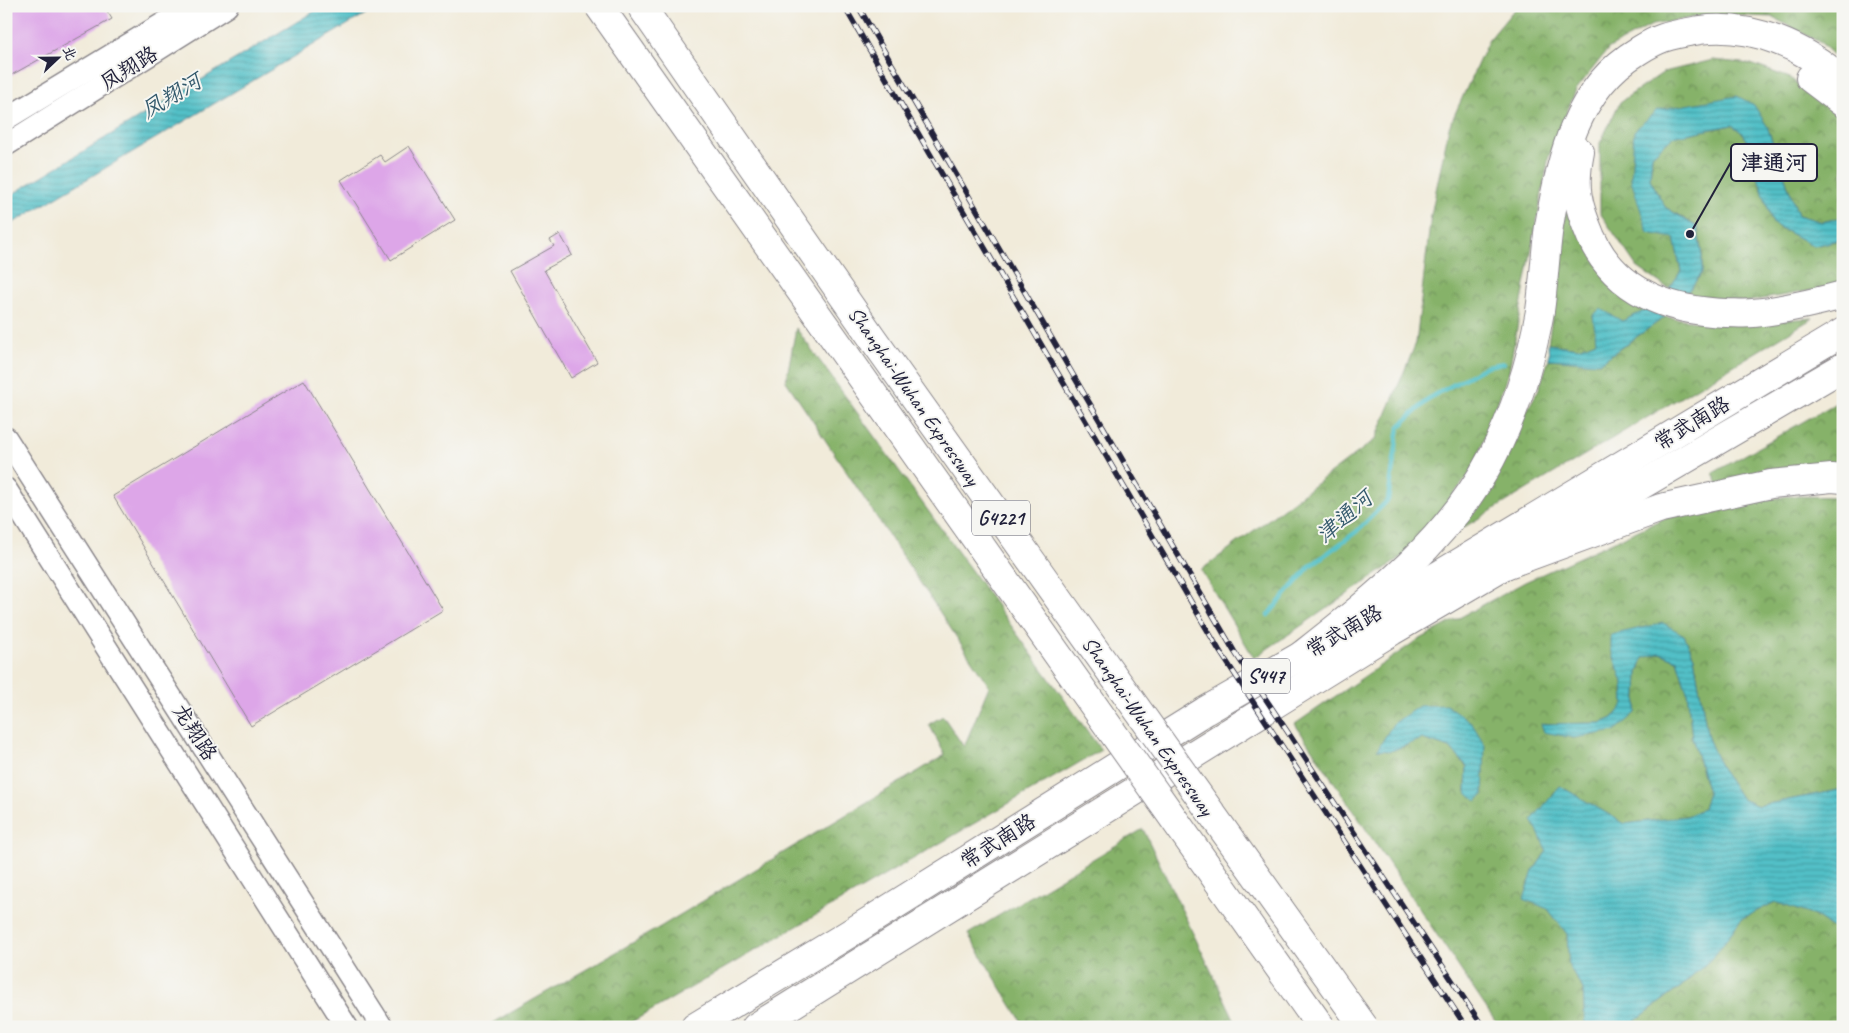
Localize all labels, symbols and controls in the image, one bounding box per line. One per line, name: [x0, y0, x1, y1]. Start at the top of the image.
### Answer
north arrow: [32, 32, 82, 82]
street label: 凤翔路: [95, 40, 163, 96]
text: 北: [59, 44, 80, 63]
water label: 凤翔河: [136, 65, 210, 125]
callout: 津通河: [1731, 144, 1817, 181]
text: 津通河: [1741, 149, 1807, 177]
street label: Shanghai-Wuhan Expressway: [842, 302, 987, 492]
street label: 常武南路: [1649, 390, 1735, 456]
water label: 津通河: [1311, 483, 1381, 549]
road number: G4221: [972, 500, 1030, 536]
street label: 常武南路: [1301, 599, 1387, 663]
street label: Shanghai-Wuhan Expressway: [1076, 632, 1221, 822]
road number: S447: [1242, 658, 1290, 694]
street label: 龙翔路: [167, 699, 223, 765]
street label: 常武南路: [955, 808, 1041, 874]

